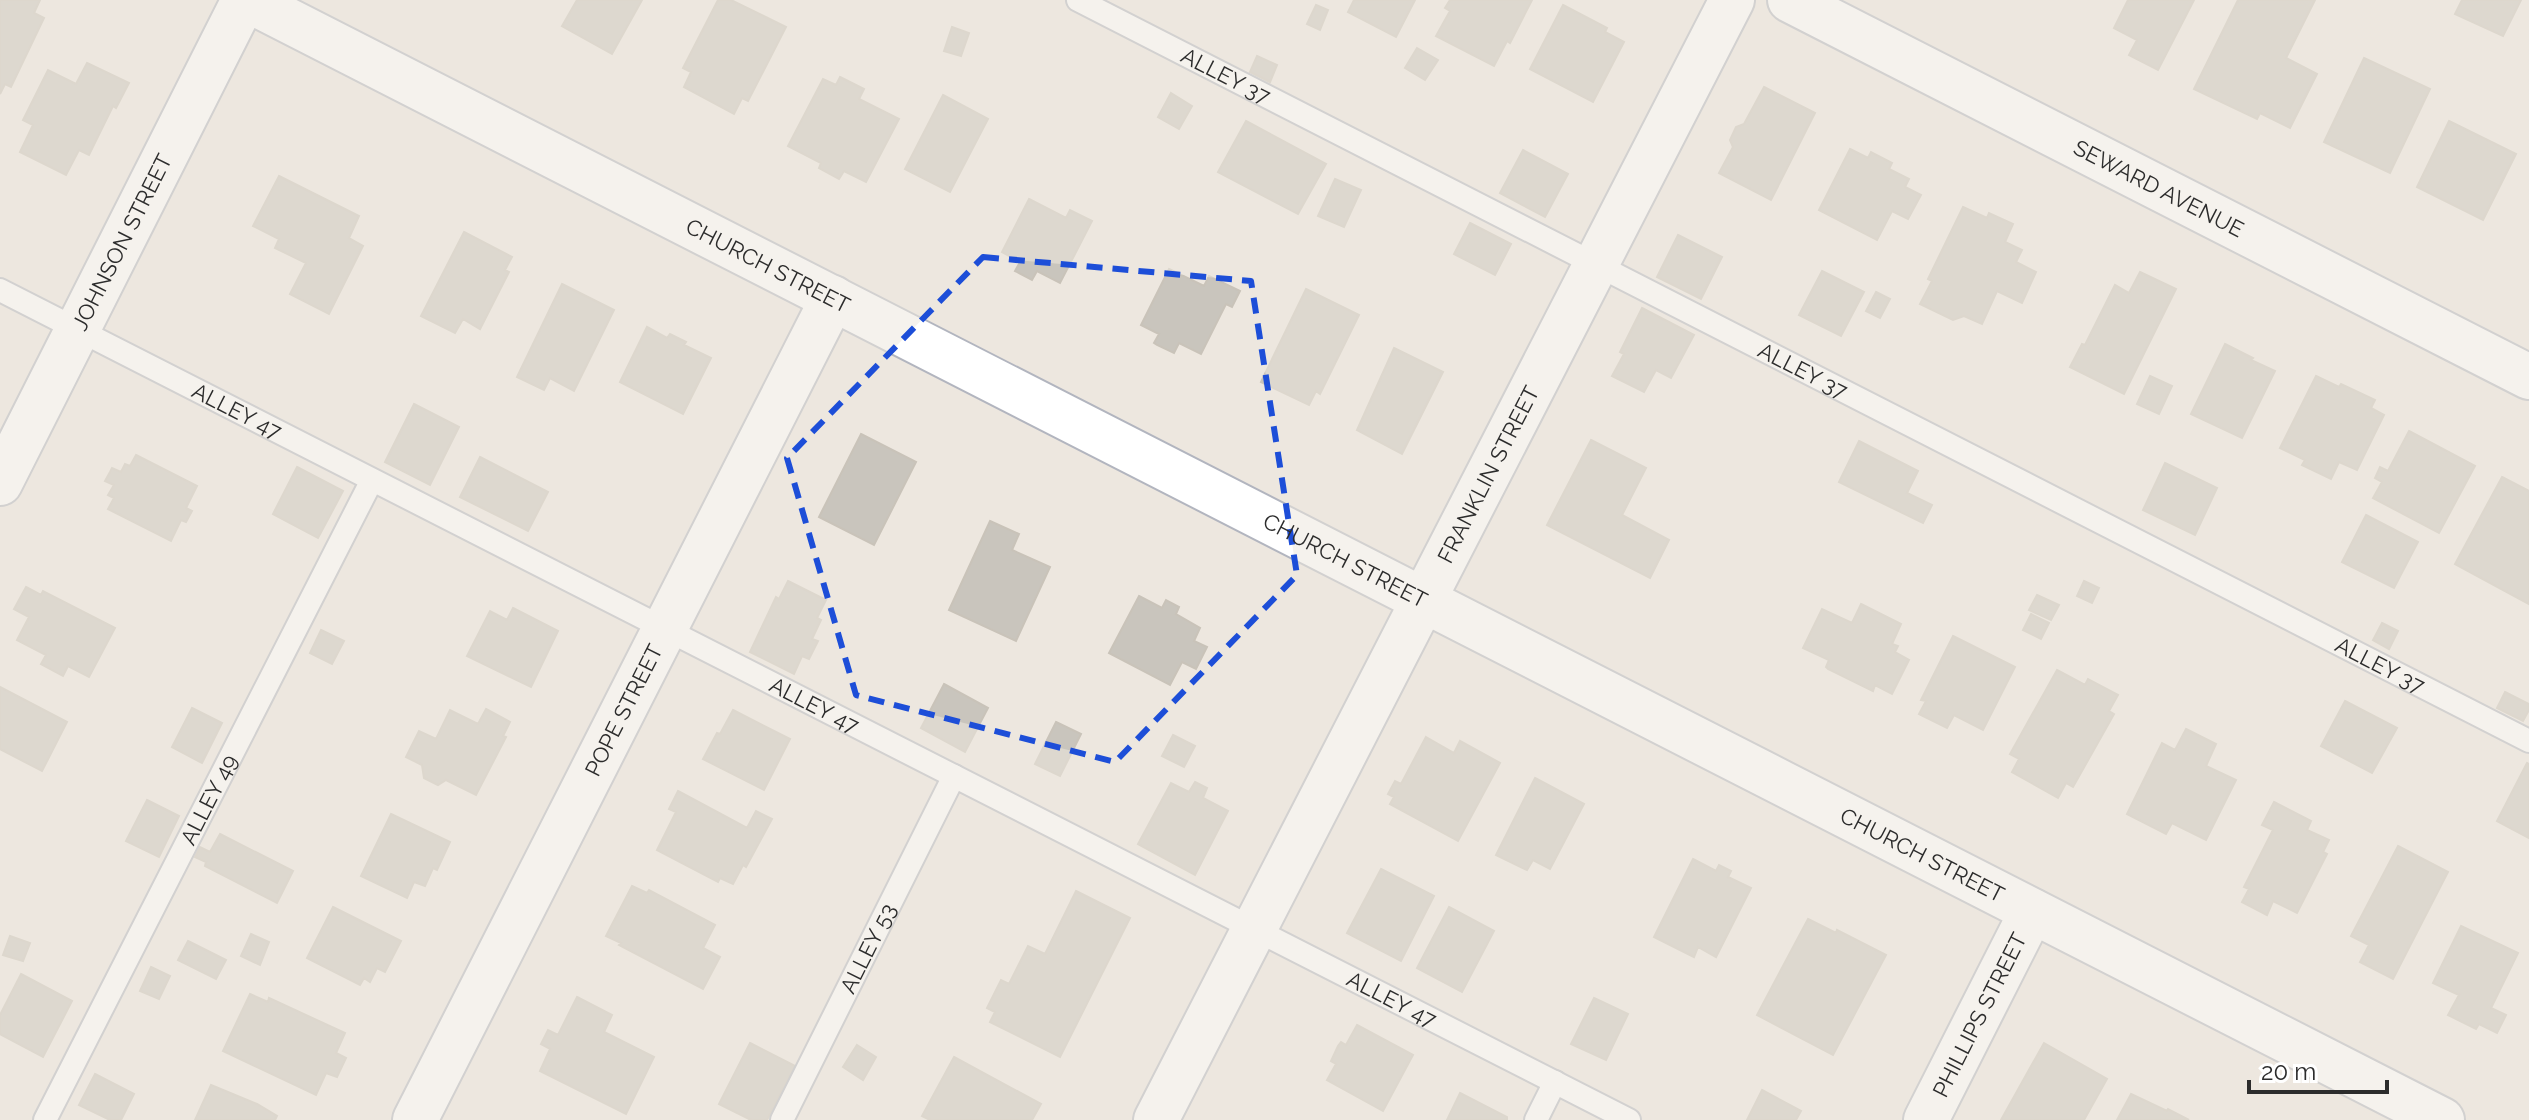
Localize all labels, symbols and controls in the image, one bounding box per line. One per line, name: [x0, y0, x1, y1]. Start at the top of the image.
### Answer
street label: ALLEY 37: [1177, 42, 1275, 109]
street label: SEWARD AVENUE: [2069, 134, 2248, 242]
street label: JOHNSON STREET: [66, 149, 177, 335]
street label: CHURCH STREET: [682, 213, 855, 318]
street label: ALLEY 37: [1754, 337, 1852, 404]
street label: ALLEY 47: [188, 377, 286, 444]
street label: FRANKLIN STREET: [1432, 381, 1545, 567]
street label: CHURCH STREET: [1259, 507, 1432, 613]
street label: ALLEY 37: [2331, 631, 2429, 699]
street label: POPE STREET: [579, 639, 668, 780]
street label: ALLEY 47: [765, 671, 864, 739]
street label: ALLEY 49: [175, 750, 243, 849]
street label: CHURCH STREET: [1836, 802, 2009, 908]
street label: ALLEY 53: [835, 899, 901, 997]
street label: PHILLIPS STREET: [1927, 928, 2032, 1101]
street label: ALLEY 47: [1343, 966, 1441, 1033]
scale bar: [2249, 1044, 2387, 1094]
text: 20 m: [2261, 1057, 2316, 1086]

